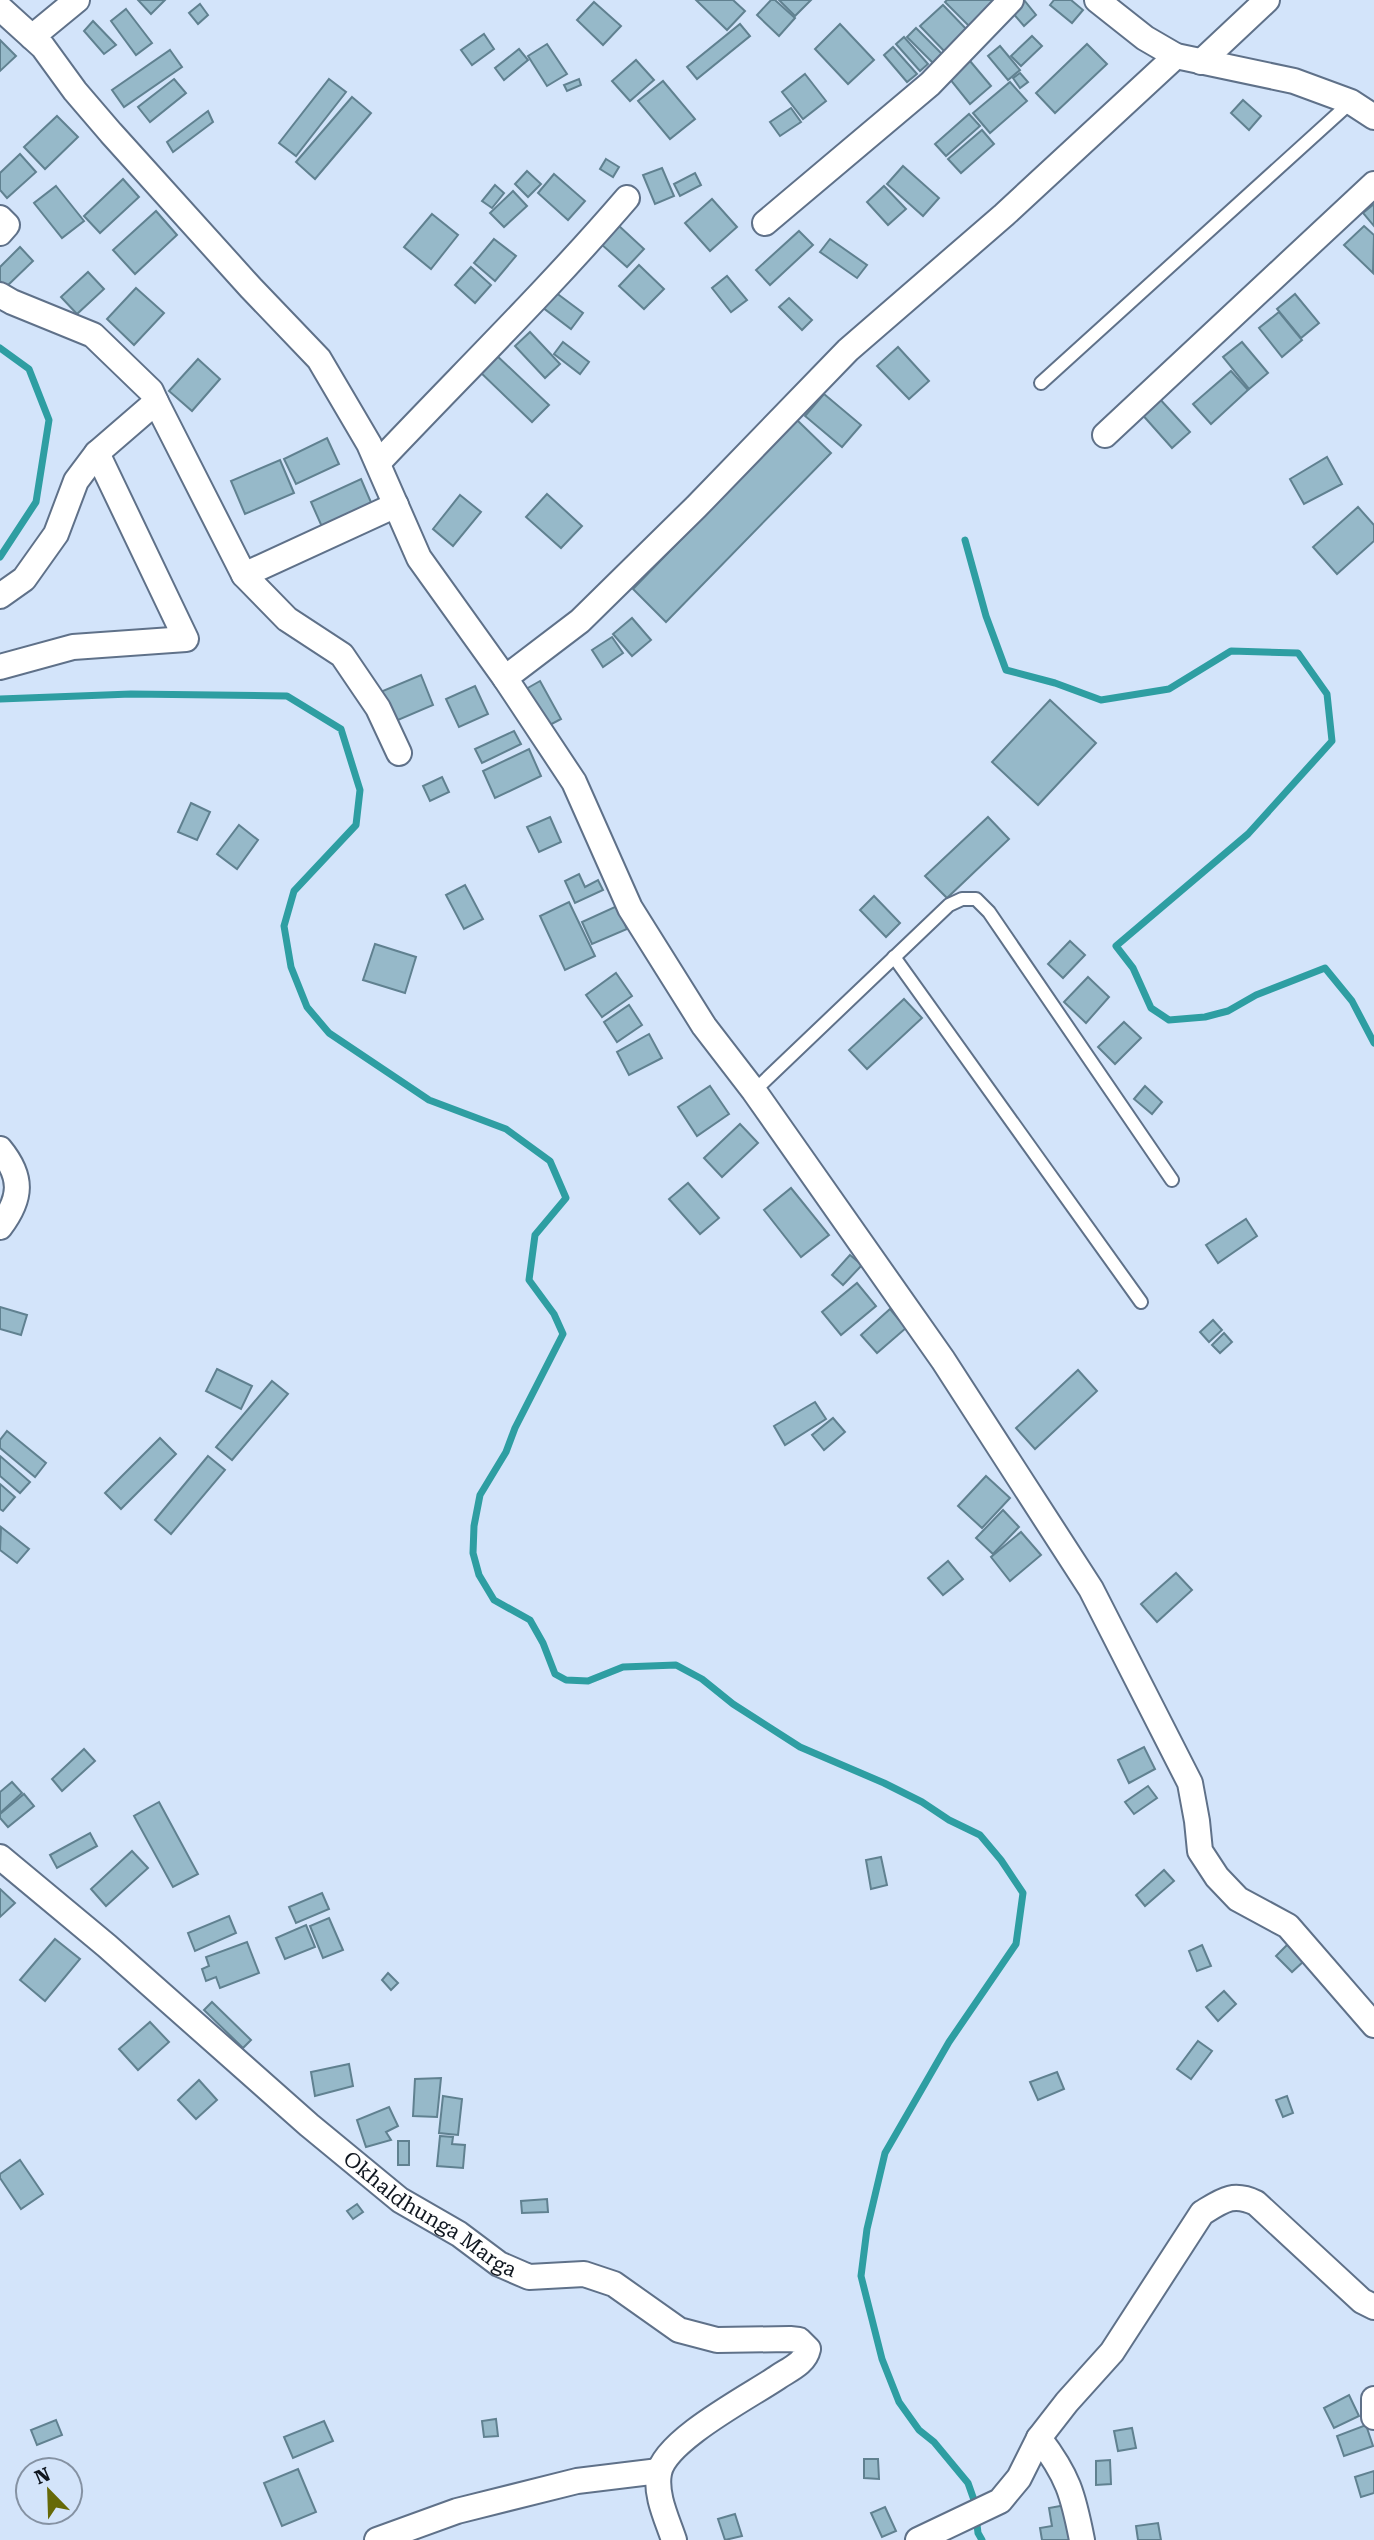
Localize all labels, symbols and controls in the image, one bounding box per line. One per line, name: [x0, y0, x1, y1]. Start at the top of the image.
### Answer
street label: Okhaldhunga Marga: [339, 2146, 520, 2282]
north arrow: [14, 2456, 84, 2526]
text: N: [31, 2462, 54, 2489]

